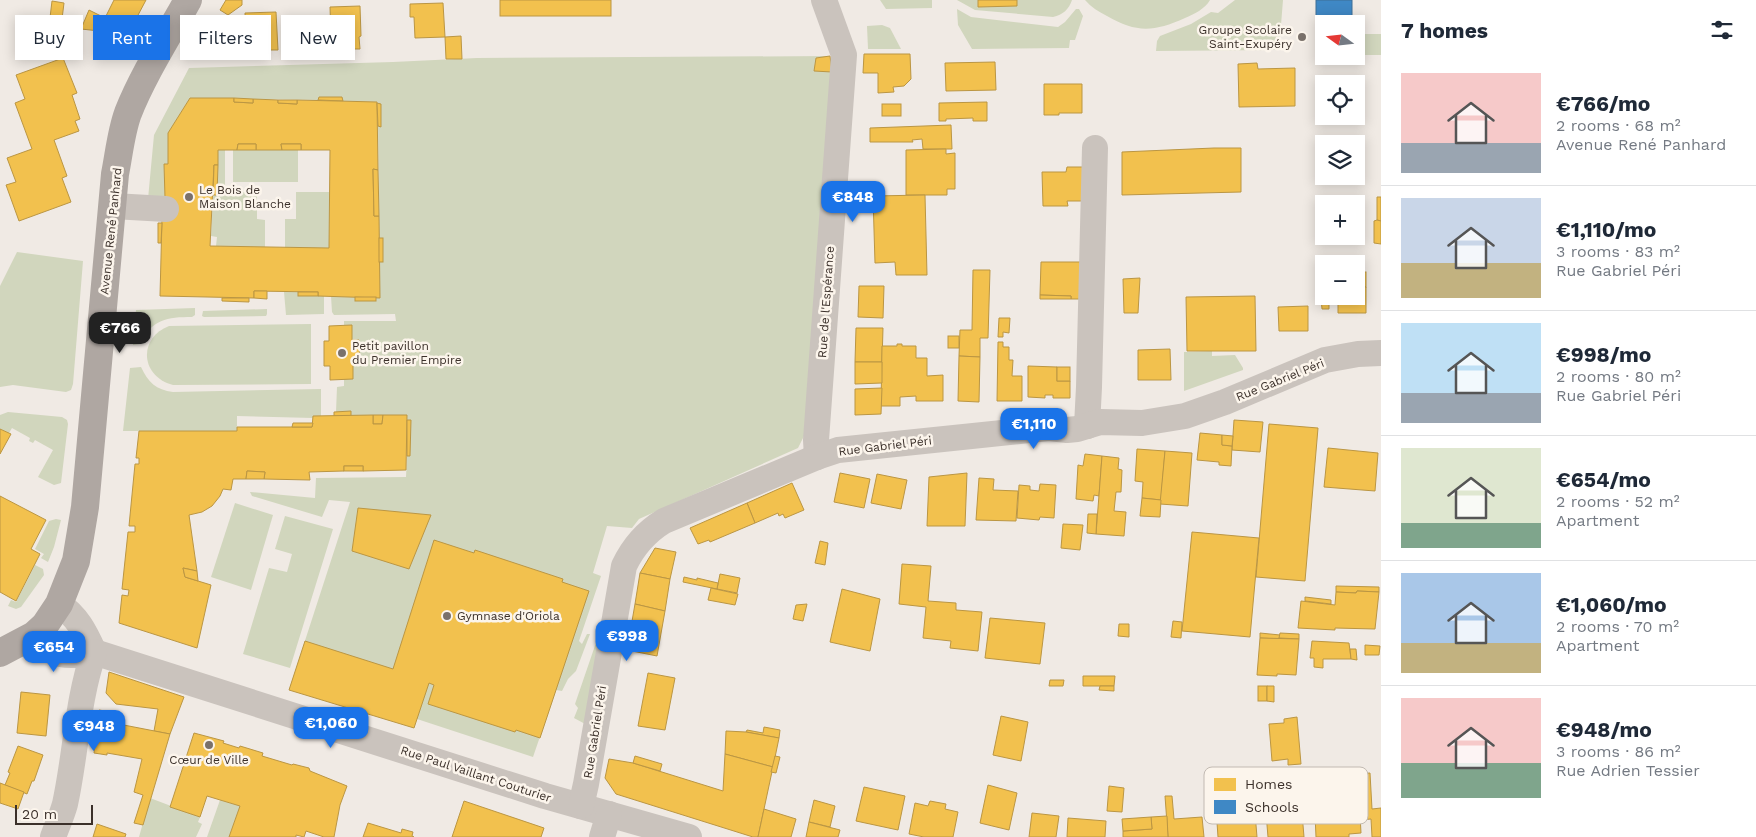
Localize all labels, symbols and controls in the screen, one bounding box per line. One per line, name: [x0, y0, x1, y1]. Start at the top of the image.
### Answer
chip: Buy: [15, 15, 83, 60]
chip: Rent: [93, 15, 170, 60]
chip: Filters: [180, 15, 271, 60]
chip: New: [281, 15, 355, 60]
north arrow: [1315, 15, 1365, 65]
map controls: [1315, 15, 1365, 305]
icon: filters: [1708, 16, 1736, 44]
text: 7 homes: [1401, 18, 1488, 43]
place label: Groupe Scolaire Saint-Exupéry: [1199, 23, 1293, 51]
marker: Groupe Scolaire Saint-Exupéry: [1296, 31, 1308, 43]
button: locate: [1315, 75, 1365, 125]
text: €766/mo: [1556, 91, 1650, 116]
icon: home: [1441, 93, 1501, 153]
text: 2 rooms · 68 m²: [1556, 116, 1681, 135]
button: layers: [1315, 135, 1365, 185]
text: Avenue René Panhard: [1556, 135, 1726, 154]
street label: Avenue René Panhard: [97, 167, 125, 295]
pin: €848: [823, 180, 883, 223]
place label: Le Bois de Maison Blanche: [199, 183, 291, 211]
text: €848: [832, 187, 874, 206]
marker: Le Bois de Maison Blanche: [183, 191, 195, 203]
button: +: [1315, 195, 1365, 245]
text: €1,110/mo: [1556, 217, 1656, 242]
icon: home: [1441, 218, 1501, 278]
text: 3 rooms · 83 m²: [1556, 242, 1680, 261]
street label: Rue de l'Espérance: [815, 246, 837, 358]
button: −: [1315, 255, 1365, 305]
text: Rue Gabriel Péri: [1556, 261, 1681, 280]
pin: €766: [90, 312, 150, 354]
text: €766: [100, 318, 140, 337]
place label: Petit pavillon du Premier Empire: [352, 339, 462, 367]
text: €998/mo: [1556, 342, 1651, 367]
icon: home: [1441, 343, 1501, 403]
marker: Petit pavillon du Premier Empire: [336, 347, 348, 359]
street label: Rue Gabriel Péri: [1234, 356, 1326, 404]
text: 2 rooms · 80 m²: [1556, 367, 1681, 386]
text: Rue Gabriel Péri: [1556, 386, 1681, 405]
pin: €1,110: [993, 408, 1075, 450]
text: €1,110: [1011, 414, 1057, 433]
street label: Rue Gabriel Péri: [838, 433, 932, 459]
text: €654/mo: [1556, 467, 1651, 492]
icon: home: [1441, 468, 1501, 528]
text: 2 rooms · 52 m²: [1556, 492, 1680, 511]
text: Apartment: [1556, 511, 1639, 530]
text: €1,060/mo: [1556, 592, 1667, 617]
icon: home: [1441, 593, 1501, 653]
place label: Gymnase d'Oriola: [457, 609, 560, 623]
marker: Gymnase d'Oriola: [441, 610, 453, 622]
text: 2 rooms · 70 m²: [1556, 617, 1679, 636]
pin: €998: [597, 620, 657, 662]
text: €998: [607, 626, 647, 645]
pin: €654: [24, 630, 84, 673]
text: Apartment: [1556, 636, 1639, 655]
text: €654: [34, 637, 74, 656]
street label: Rue Gabriel Péri: [581, 685, 609, 779]
pin: €1,060: [290, 706, 372, 749]
pin: €948: [64, 710, 124, 752]
text: €1,060: [304, 713, 358, 732]
text: €948: [73, 716, 115, 735]
text: €948/mo: [1556, 717, 1652, 742]
icon: home: [1441, 718, 1501, 778]
marker: Cœur de Ville: [203, 739, 215, 751]
text: 3 rooms · 86 m²: [1556, 742, 1681, 761]
street label: Rue Paul Vaillant Couturier: [399, 743, 553, 805]
place label: Cœur de Ville: [169, 753, 249, 767]
text: Rue Adrien Tessier: [1556, 761, 1700, 780]
legend: [1204, 767, 1368, 824]
text: Homes: [1245, 776, 1292, 792]
text: Schools: [1245, 799, 1299, 815]
scale bar: [15, 802, 92, 825]
text: 20 m: [22, 806, 57, 822]

